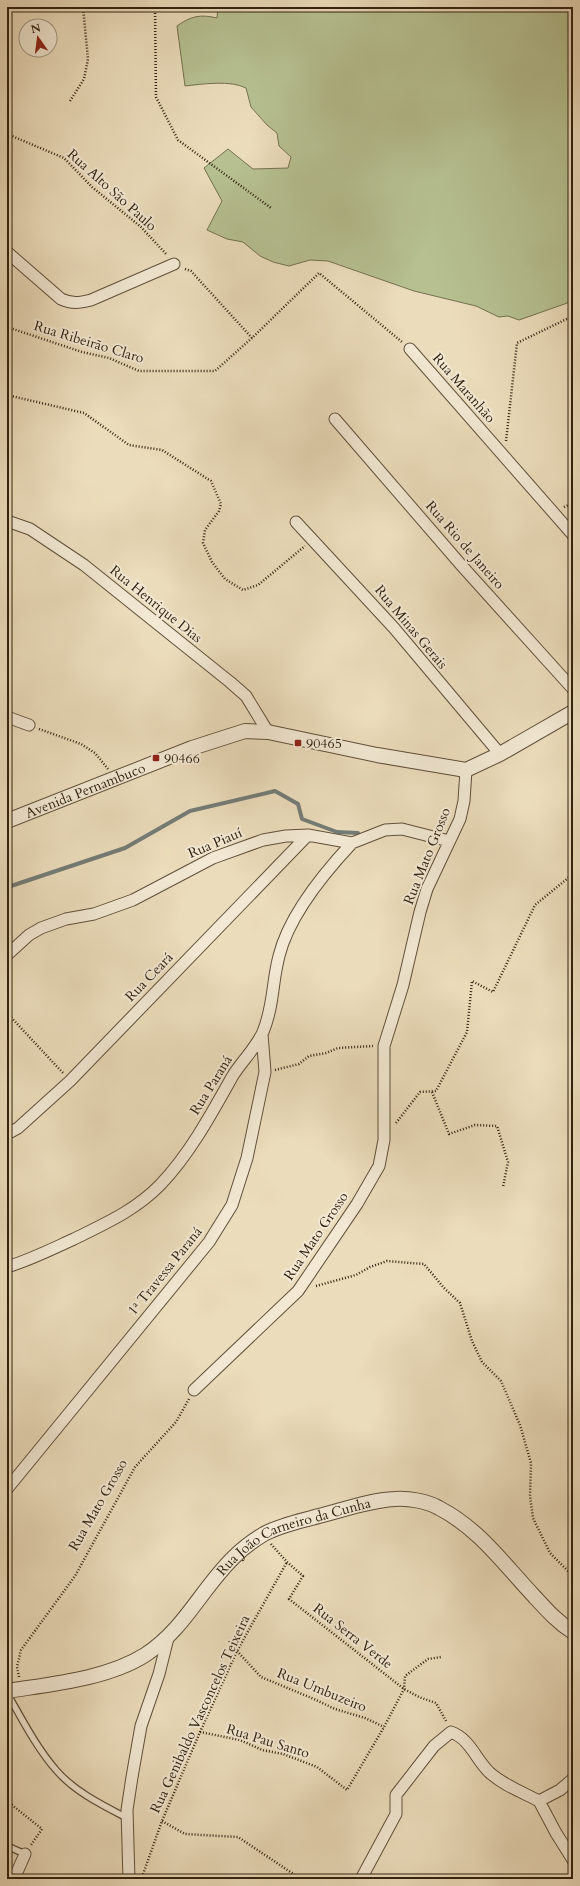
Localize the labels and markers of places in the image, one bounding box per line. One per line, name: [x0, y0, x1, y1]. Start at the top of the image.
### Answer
place label: 90465: [306, 734, 342, 753]
marker: 90465: [293, 738, 303, 748]
place label: 90466: [164, 749, 200, 768]
marker: 90466: [151, 753, 161, 763]

